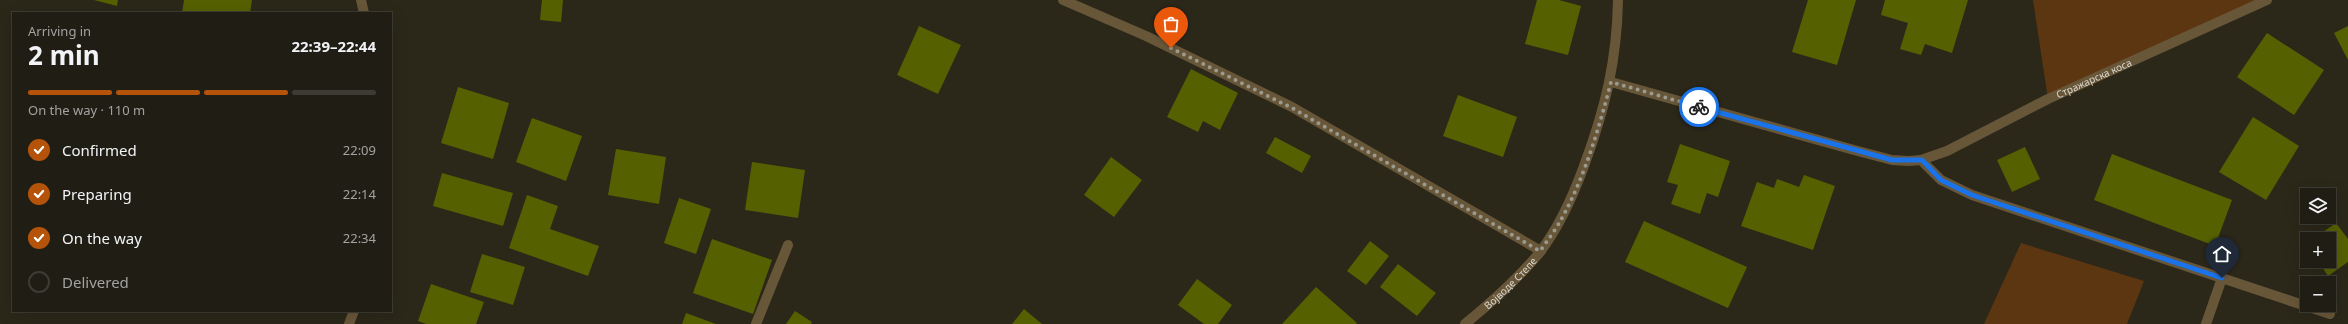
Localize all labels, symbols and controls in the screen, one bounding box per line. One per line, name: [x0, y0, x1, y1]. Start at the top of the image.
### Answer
pin: [1154, 7.0, 1188, 48]
icon: bag: [1160, 13, 1182, 35]
text: Arriving in: [28, 22, 91, 40]
text: 22:39–22:44: [291, 36, 376, 56]
text: 2 min: [28, 37, 100, 73]
street label: Стражарска коса: [2054, 55, 2134, 101]
courier: [1679, 87, 1719, 127]
icon: bike: [1688, 96, 1710, 118]
text: On the way · 110 m: [28, 101, 145, 119]
icon: check: [28, 139, 50, 161]
text: Confirmed: [62, 140, 137, 160]
text: 22:09: [343, 141, 376, 159]
icon: check: [28, 183, 50, 205]
text: Preparing: [62, 184, 132, 204]
text: 22:14: [343, 185, 376, 203]
map controls: [2300, 188, 2336, 312]
button: layers: [2300, 188, 2336, 224]
icon: check: [28, 227, 50, 249]
text: On the way: [62, 228, 142, 248]
text: 22:34: [343, 229, 376, 247]
button: +: [2300, 232, 2336, 268]
pin: [2205, 237, 2239, 278]
icon: home: [2211, 243, 2233, 265]
street label: Војводе Степе: [1481, 254, 1540, 312]
text: Delivered: [62, 272, 129, 292]
button: −: [2300, 276, 2336, 312]

